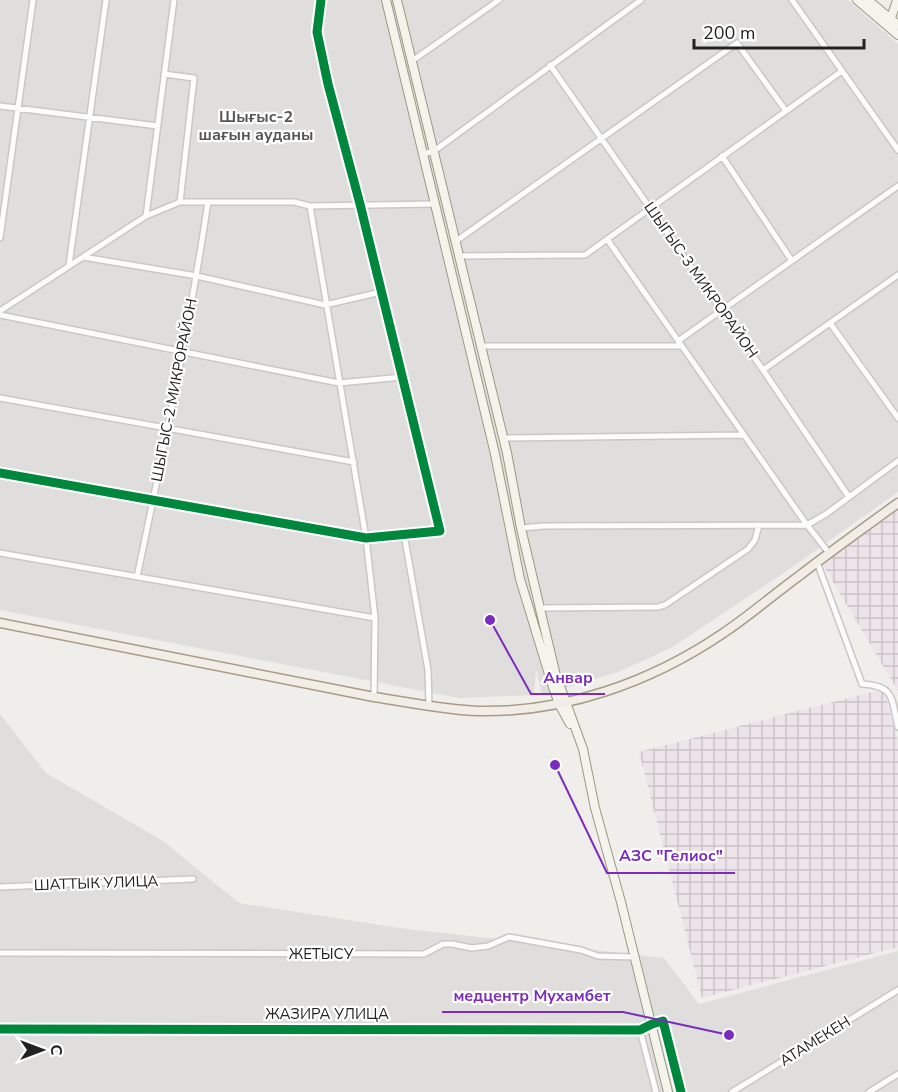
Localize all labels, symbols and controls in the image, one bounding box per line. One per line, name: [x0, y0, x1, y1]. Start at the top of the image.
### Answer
scale bar: [694, 12, 864, 50]
text: 200 m: [703, 21, 755, 45]
district label: Шығыс-2 шағын ауданы: [199, 106, 313, 146]
street label: ШЫГЫС-3 МИКРОРАЙОН: [639, 198, 763, 362]
street label: ШЫГЫС-2 МИКРОРАЙОН: [146, 297, 202, 483]
callout: Анвар: [531, 660, 605, 694]
text: Анвар: [543, 667, 593, 689]
callout: АЗС "Гелиос": [607, 839, 735, 873]
text: АЗС "Гелиос": [619, 845, 723, 867]
street label: ШАТТЫК УЛИЦА: [33, 871, 159, 895]
street label: ЖЕТЫСУ: [289, 944, 354, 964]
callout: медцентр Мухамбет: [442, 978, 623, 1012]
text: медцентр Мухамбет: [453, 985, 611, 1007]
street label: ЖАЗИРА УЛИЦА: [265, 1004, 389, 1024]
street label: АТАМЕКЕН: [776, 1011, 854, 1071]
north arrow: [12, 1020, 72, 1080]
text: С: [45, 1045, 67, 1056]

